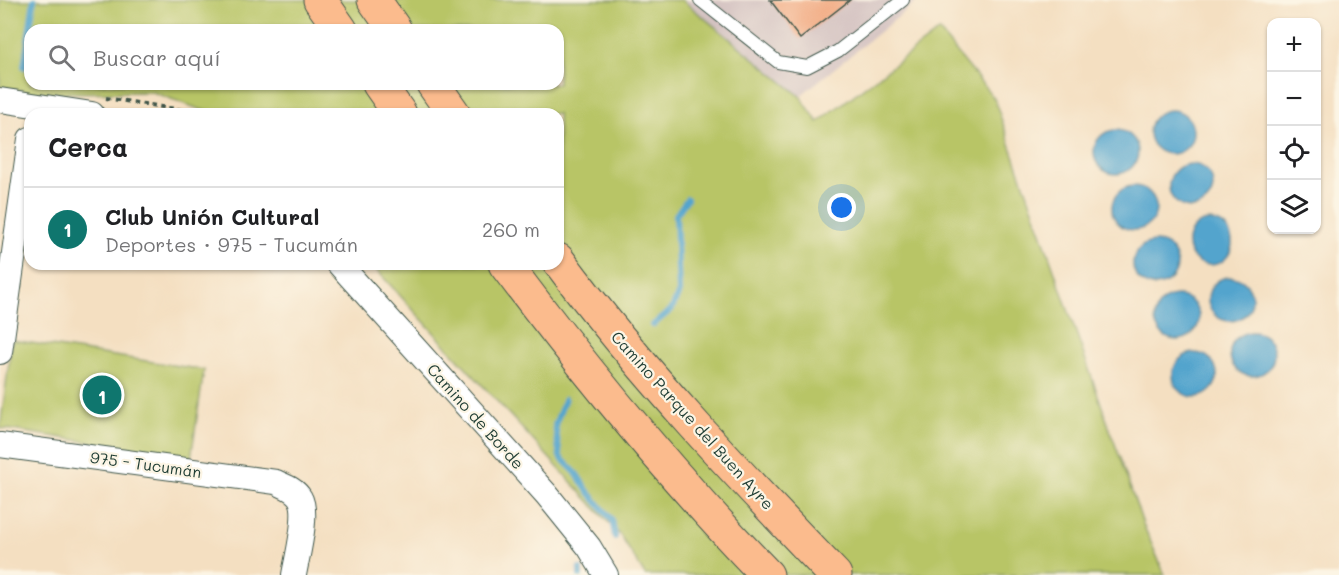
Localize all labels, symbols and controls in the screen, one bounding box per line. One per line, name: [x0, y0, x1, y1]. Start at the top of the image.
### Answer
map controls: [1267, 18, 1321, 234]
button: +: [1267, 18, 1321, 72]
search box: [24, 24, 564, 90]
icon: search: [45, 41, 78, 74]
text: Buscar aquí: [93, 43, 221, 72]
button: −: [1267, 72, 1321, 126]
button: locate: [1267, 126, 1321, 180]
text: Cerca: [48, 130, 128, 164]
button: layers: [1267, 180, 1321, 234]
your location: [827, 193, 856, 222]
text: Club Unión Cultural: [105, 202, 319, 231]
text: 1: [63, 216, 72, 242]
text: 260 m: [482, 216, 540, 242]
text: Deportes · 975 - Tucumán: [105, 231, 358, 257]
street label: Camino Parque del Buen Ayre: [607, 326, 779, 514]
street label: Camino de Borde: [423, 359, 529, 473]
pin: 1: [82, 372, 122, 418]
street label: 975 - Tucumán: [89, 446, 203, 482]

